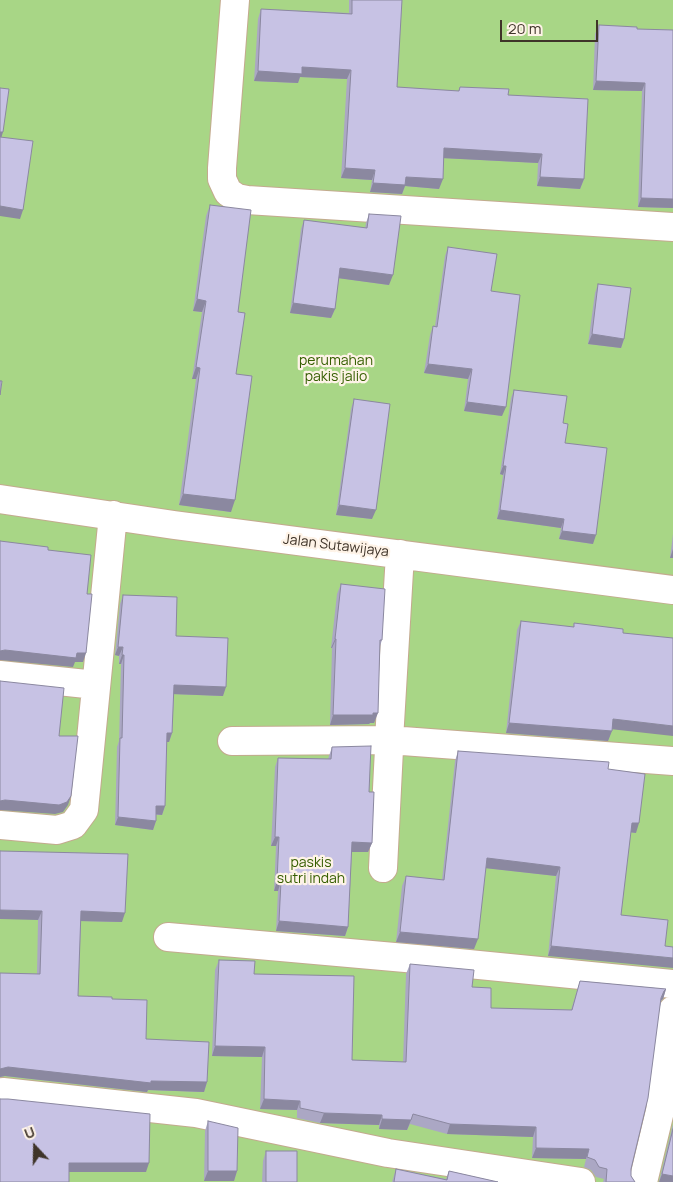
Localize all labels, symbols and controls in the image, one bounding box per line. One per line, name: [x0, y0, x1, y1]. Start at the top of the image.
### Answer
scale bar: [503, 10, 600, 42]
text: 20 m: [508, 18, 541, 39]
park label: perumahan pakis jalio: [299, 353, 373, 386]
street label: Jalan Sutawijaya: [282, 531, 390, 561]
park label: paskis sutri indah: [277, 855, 345, 888]
north arrow: [10, 1122, 60, 1172]
text: U: [21, 1122, 38, 1143]

